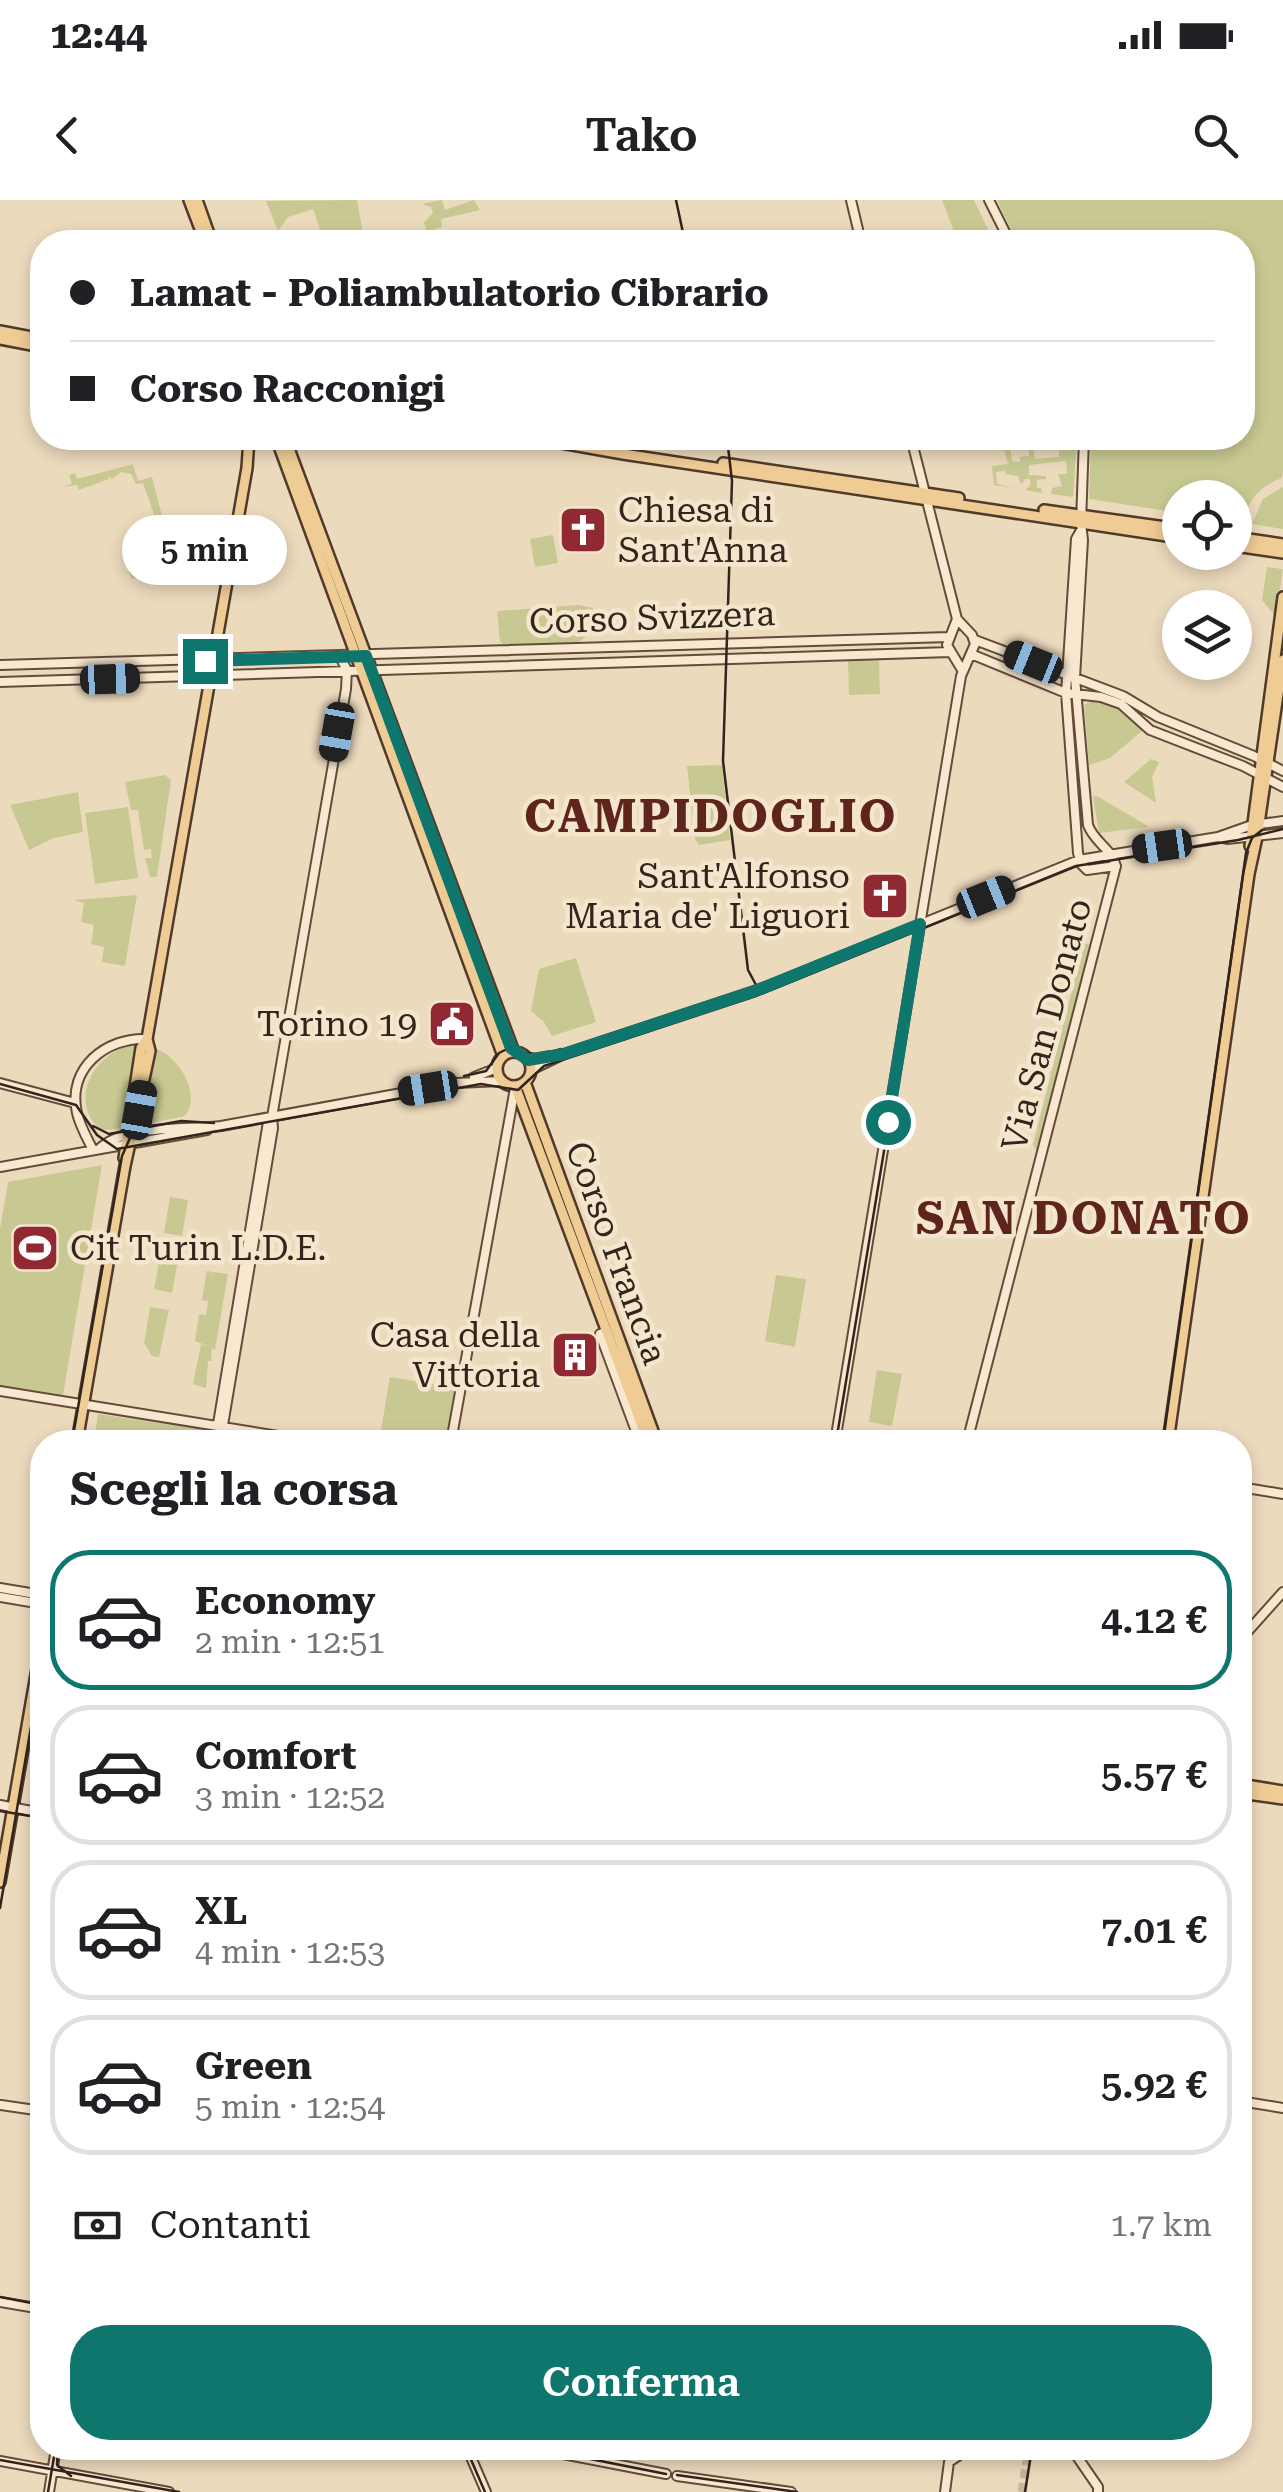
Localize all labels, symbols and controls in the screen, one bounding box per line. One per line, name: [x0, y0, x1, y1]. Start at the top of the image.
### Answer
text: 12:44: [50, 13, 147, 57]
icon: back: [40, 108, 95, 163]
icon: search: [1188, 108, 1243, 163]
text: Tako: [585, 109, 698, 162]
text: Lamat - Poliambulatorio Cibrario: [130, 271, 769, 315]
text: Corso Racconigi: [130, 367, 445, 411]
map controls: [1162, 480, 1252, 680]
button: locate: [1162, 480, 1252, 570]
place label: Chiesa di Sant'Anna: [618, 490, 788, 571]
church icon: Chiesa di Sant'Anna: [557, 504, 609, 556]
callout: 5 min: [122, 516, 288, 586]
text: 5 min: [160, 531, 249, 569]
button: layers: [1162, 590, 1252, 680]
street label: Corso Svizzera: [528, 593, 776, 643]
car: [1000, 637, 1066, 687]
route end: [183, 639, 228, 684]
car: [79, 663, 141, 695]
car: [317, 700, 357, 764]
district label: CAMPIDOGLIO: [524, 790, 898, 843]
car: [1130, 827, 1194, 865]
place label: Sant'Alfonso Maria de' Liguori: [565, 856, 850, 937]
church icon: Sant'Alfonso Maria de' Liguori: [859, 870, 911, 922]
car: [953, 872, 1019, 922]
street label: Via San Donato: [994, 894, 1100, 1156]
public building icon: Torino 19: [426, 998, 478, 1050]
place label: Torino 19: [257, 1004, 417, 1045]
car: [396, 1068, 460, 1108]
car: [119, 1078, 159, 1142]
route start: [866, 1100, 911, 1145]
street label: Corso Francia: [557, 1136, 675, 1370]
district label: SAN DONATO: [916, 1192, 1252, 1245]
sports icon: Cit Turin L.D.E.: [9, 1222, 61, 1274]
place label: Cit Turin L.D.E.: [70, 1228, 326, 1269]
place label: Casa della Vittoria: [370, 1315, 540, 1396]
building icon: Casa della Vittoria: [549, 1329, 601, 1381]
text: Scegli la corsa: [70, 1463, 398, 1516]
icon: car: [75, 1575, 165, 1665]
text: Economy: [195, 1579, 375, 1623]
text: 4.12 €: [1101, 1598, 1207, 1642]
text: 2 min · 12:51: [195, 1623, 385, 1661]
icon: car: [75, 1730, 165, 1820]
text: Comfort: [195, 1734, 356, 1778]
text: 5.57 €: [1101, 1753, 1207, 1797]
text: 3 min · 12:52: [195, 1778, 385, 1816]
icon: car: [75, 1885, 165, 1975]
text: XL: [195, 1889, 247, 1933]
text: 7.01 €: [1101, 1908, 1207, 1952]
text: 4 min · 12:53: [195, 1933, 385, 1971]
icon: car: [75, 2040, 165, 2130]
text: Green: [195, 2044, 312, 2088]
text: 5.92 €: [1101, 2063, 1207, 2107]
text: 5 min · 12:54: [195, 2088, 385, 2126]
icon: cash: [70, 2198, 125, 2253]
text: Contanti: [150, 2203, 311, 2247]
text: 1.7 km: [1110, 2206, 1212, 2244]
button: Conferma: [70, 2325, 1212, 2440]

